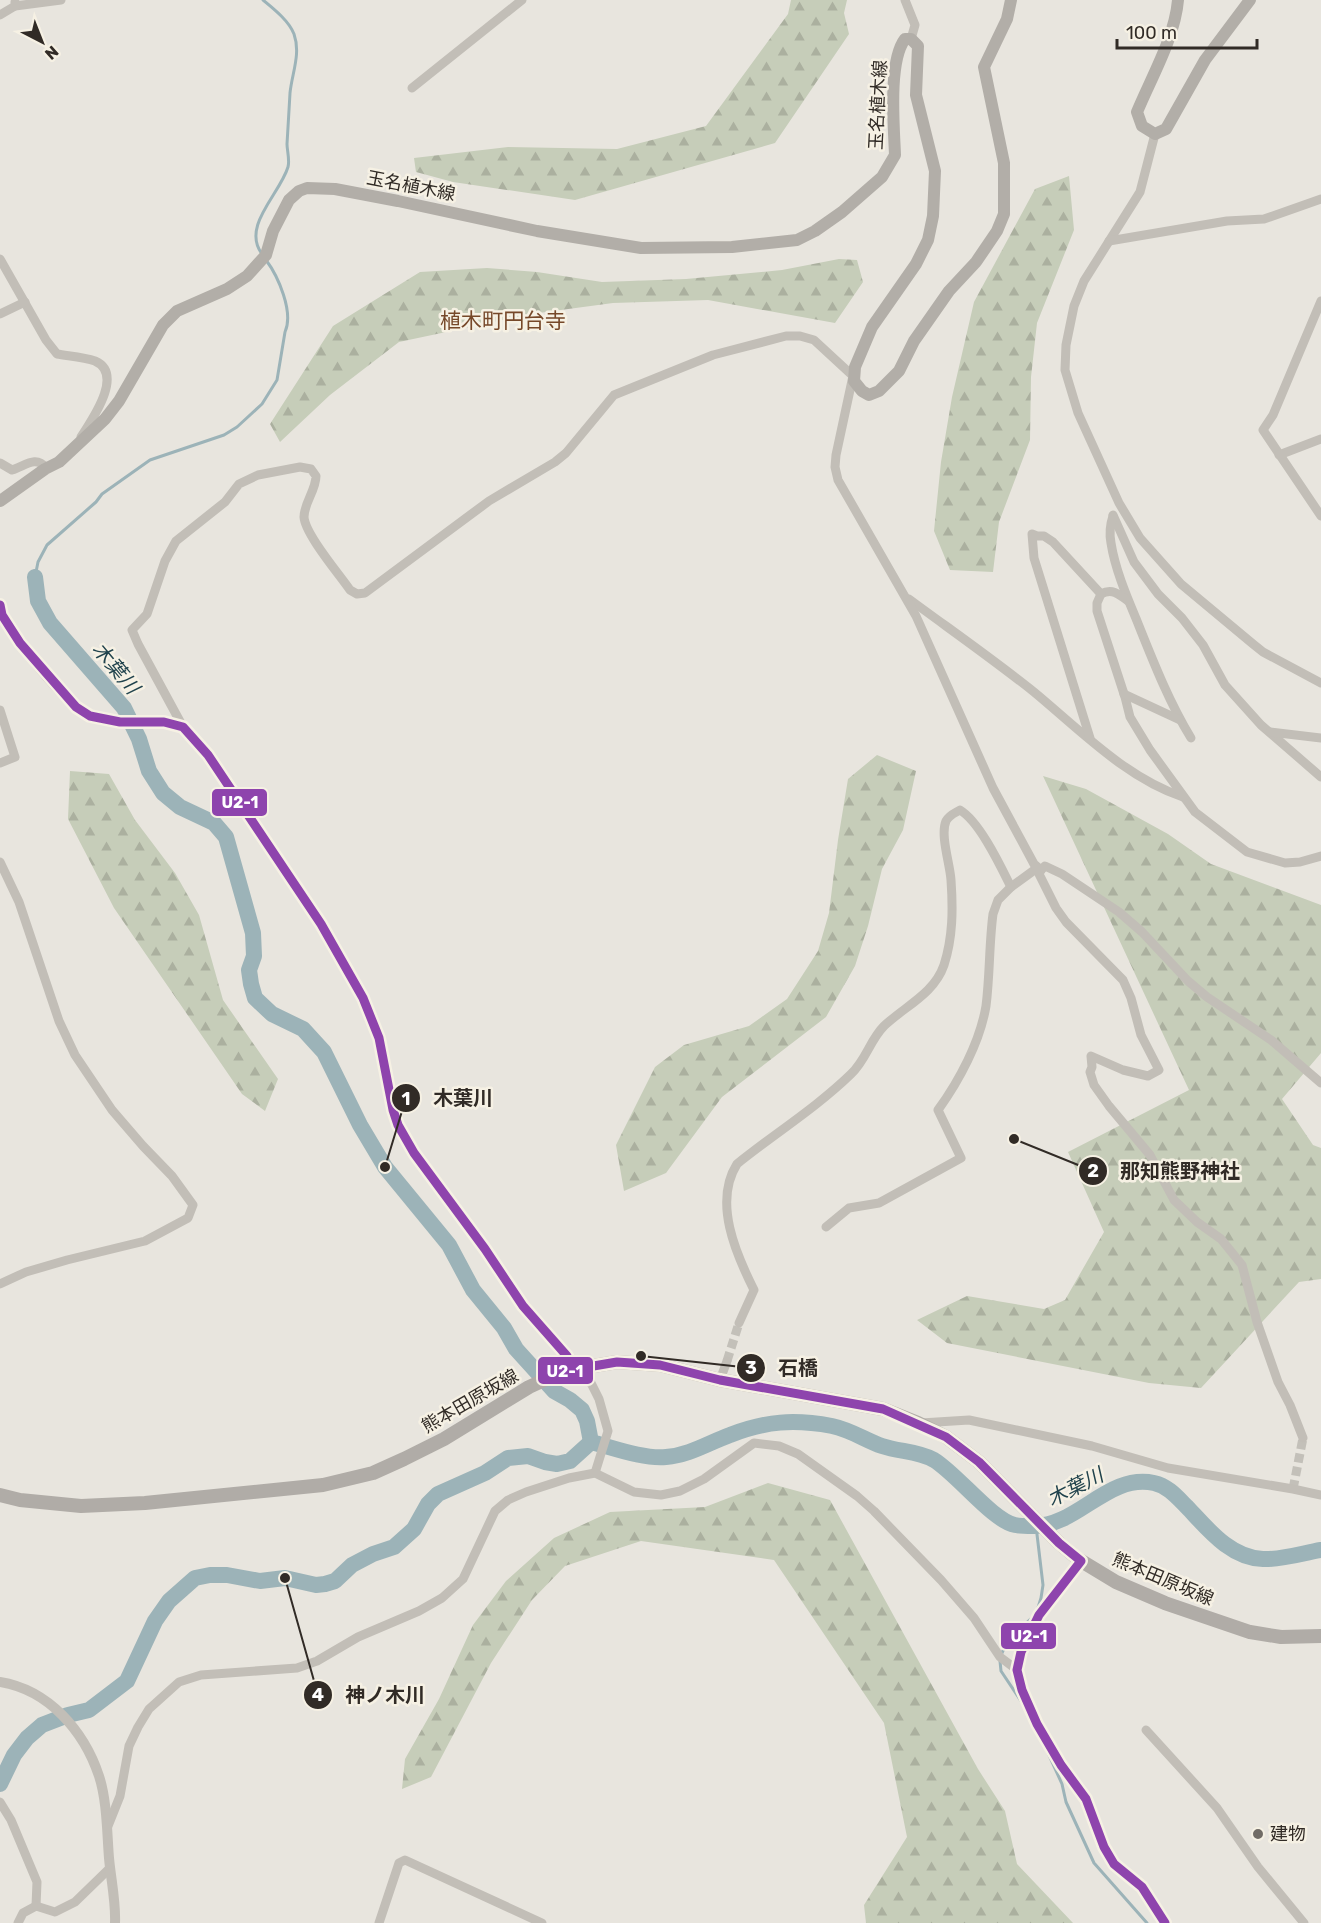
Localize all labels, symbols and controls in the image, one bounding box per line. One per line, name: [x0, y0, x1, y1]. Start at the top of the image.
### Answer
north arrow: [12, 12, 72, 72]
scale bar: [1117, 12, 1256, 50]
text: 100 m: [1126, 22, 1177, 44]
text: N: [41, 42, 62, 64]
street label: 玉名植木線: [865, 59, 891, 151]
street label: 玉名植木線: [365, 167, 457, 205]
district label: 植木町円台寺: [440, 308, 566, 333]
water label: 木葉川: [88, 637, 146, 700]
line badge: U2-1: [211, 788, 268, 817]
text: U2-1: [222, 793, 258, 812]
callout: 木葉川: [391, 1079, 505, 1117]
text: 木葉川: [433, 1086, 493, 1110]
text: 1: [402, 1088, 410, 1110]
callout: 那知熊野神社: [1078, 1152, 1252, 1190]
text: 那知熊野神社: [1120, 1159, 1240, 1183]
text: 2: [1087, 1160, 1099, 1182]
callout: 石橋: [736, 1349, 830, 1387]
line badge: U2-1: [537, 1356, 594, 1385]
text: 石橋: [778, 1356, 818, 1380]
text: 3: [745, 1357, 757, 1379]
text: U2-1: [547, 1362, 583, 1381]
street label: 熊本田原坂線: [418, 1364, 522, 1438]
water label: 木葉川: [1043, 1462, 1109, 1511]
street label: 熊本田原坂線: [1109, 1548, 1217, 1610]
line badge: U2-1: [1000, 1622, 1057, 1650]
text: U2-1: [1011, 1627, 1047, 1646]
callout: 神ノ木川: [303, 1676, 437, 1714]
text: 神ノ木川: [345, 1683, 425, 1707]
text: 4: [312, 1684, 324, 1706]
place label: 建物: [1270, 1823, 1306, 1845]
marker: 建物: [1251, 1827, 1265, 1841]

